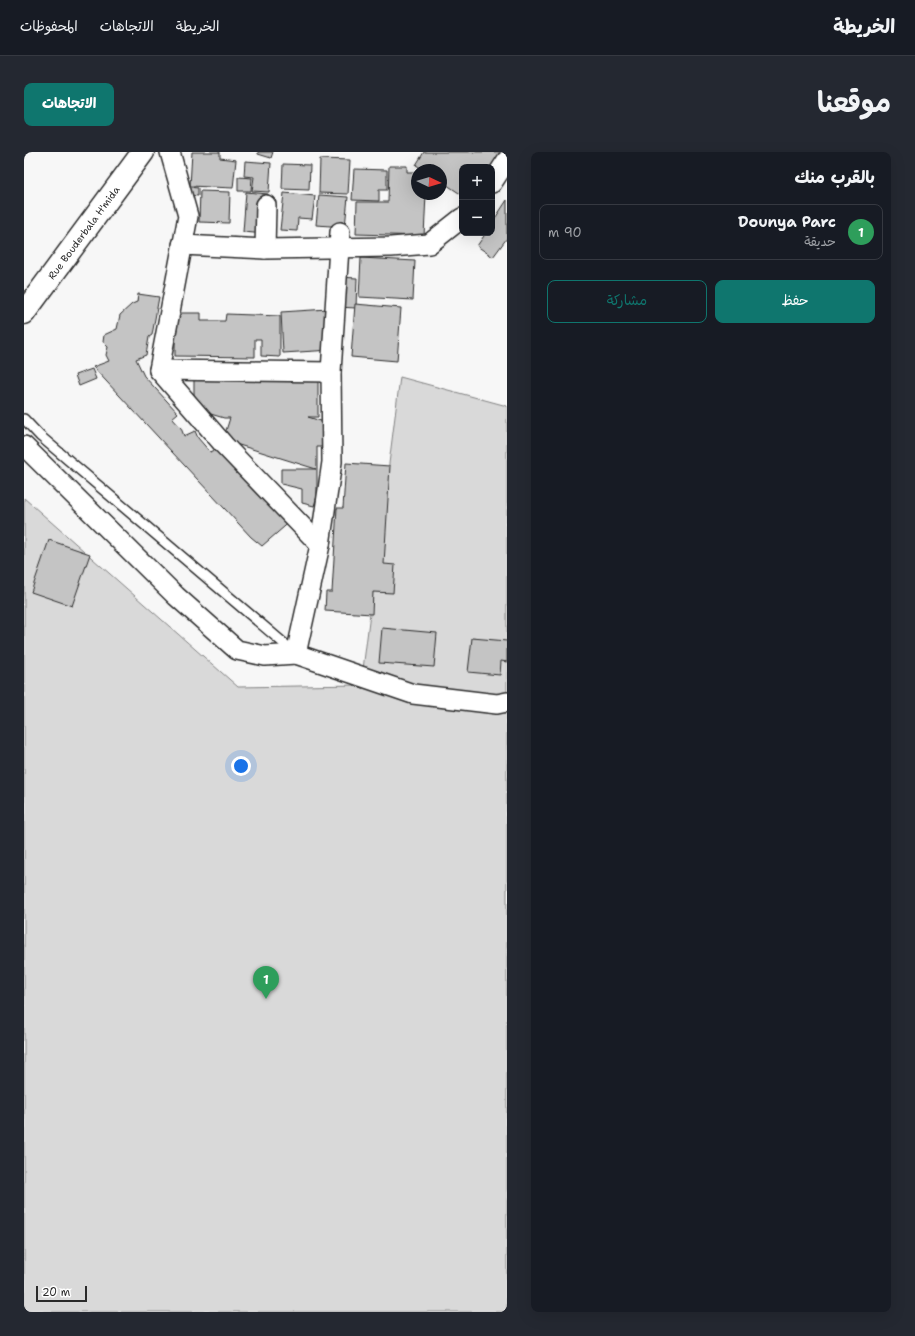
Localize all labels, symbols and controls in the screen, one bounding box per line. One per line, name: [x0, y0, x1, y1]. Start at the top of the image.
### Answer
text: الخريطة: [833, 14, 895, 39]
text: المحفوظات: [20, 17, 78, 35]
text: الاتجاهات: [100, 17, 154, 35]
text: الخريطة: [176, 17, 219, 35]
button: الاتجاهات: [24, 83, 114, 126]
text: موقعنا: [817, 83, 891, 121]
north arrow: [411, 164, 447, 200]
map controls: [459, 164, 495, 236]
button: +: [459, 164, 495, 200]
text: بالقرب منك: [795, 166, 875, 188]
street label: Rue Bouderbala H'mida: [45, 183, 123, 282]
button: −: [459, 200, 495, 236]
text: Dounya Parc: [738, 212, 836, 232]
text: 90 m: [548, 224, 582, 241]
text: 1: [858, 224, 864, 241]
text: حديقة: [804, 233, 836, 250]
button: مشاركة: [547, 280, 707, 323]
button: حفظ: [715, 280, 875, 323]
your location: [231, 756, 251, 776]
pin: 1: [253, 966, 279, 999]
scale bar: [36, 1284, 87, 1303]
text: 20 m: [42, 1285, 70, 1300]

